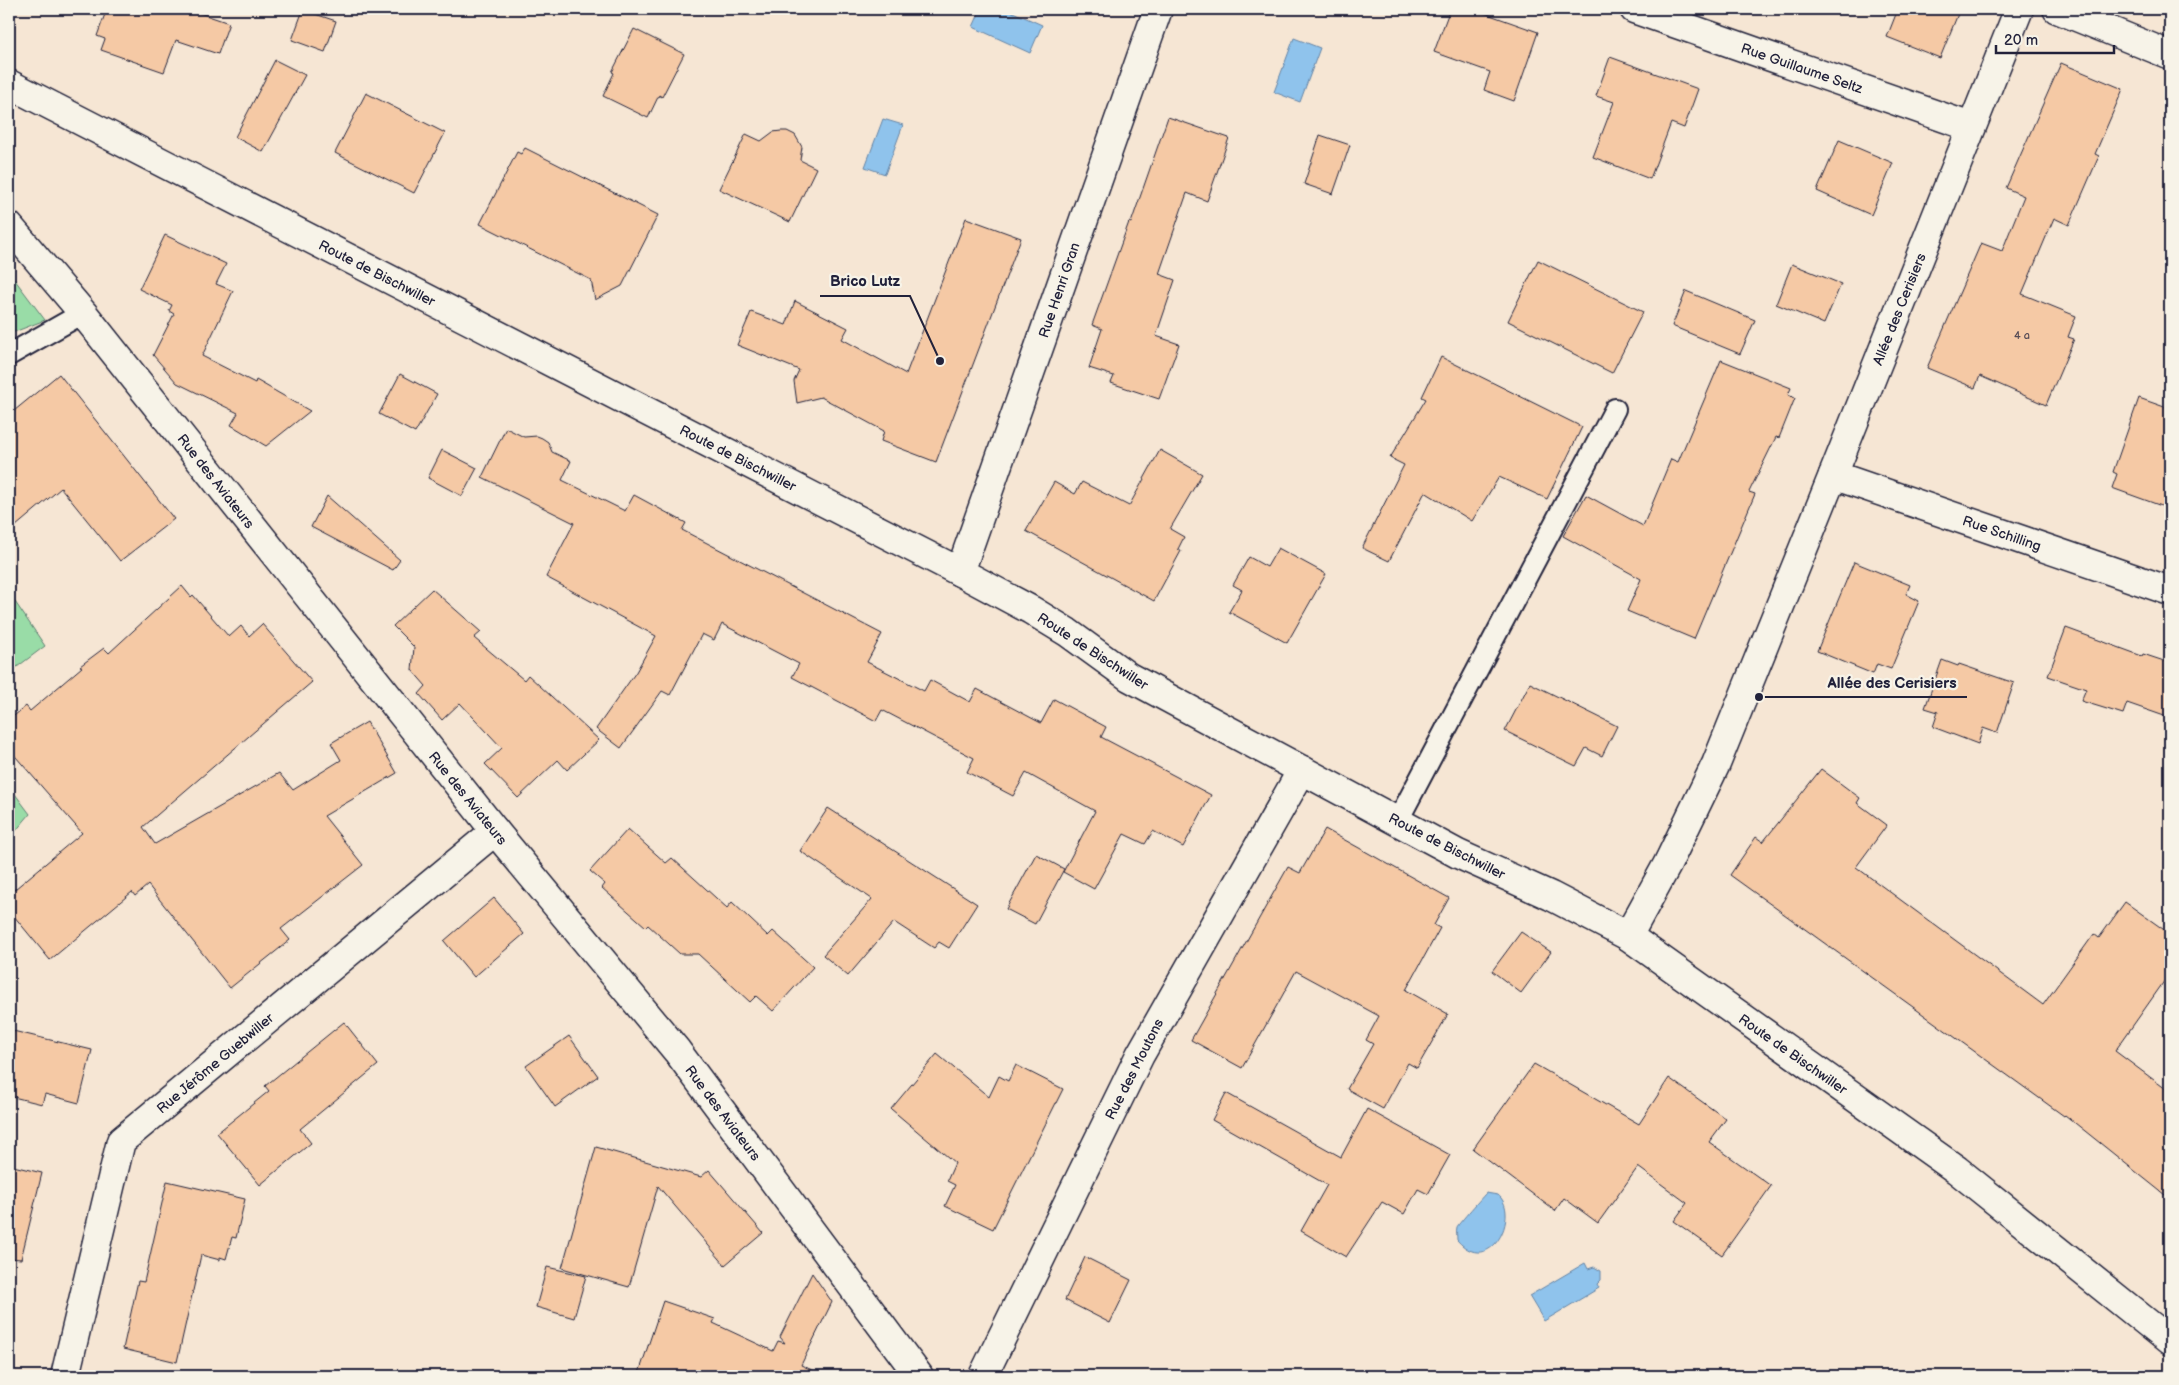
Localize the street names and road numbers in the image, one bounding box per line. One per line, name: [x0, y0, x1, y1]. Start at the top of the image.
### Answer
street label: Rue Guillaume Seltz: [1739, 40, 1865, 97]
street label: Route de Bischwiller: [316, 237, 439, 311]
street label: Rue Henri Gran: [1035, 240, 1084, 340]
street label: Allée des Cerisiers: [1869, 251, 1930, 368]
street label: Route de Bischwiller: [677, 422, 800, 496]
street label: Rue des Aviateurs: [174, 431, 258, 532]
street label: Rue Schilling: [1960, 512, 2043, 555]
street label: Route de Bischwiller: [1034, 609, 1152, 694]
street label: Rue des Aviateurs: [425, 748, 510, 848]
street label: Route de Bischwiller: [1386, 810, 1509, 884]
street label: Rue Jérôme Guebwiller: [153, 1009, 278, 1117]
street label: Route de Bischwiller: [1735, 1011, 1851, 1099]
street label: Rue des Moutons: [1102, 1016, 1167, 1123]
street label: Rue des Aviateurs: [681, 1062, 764, 1164]

